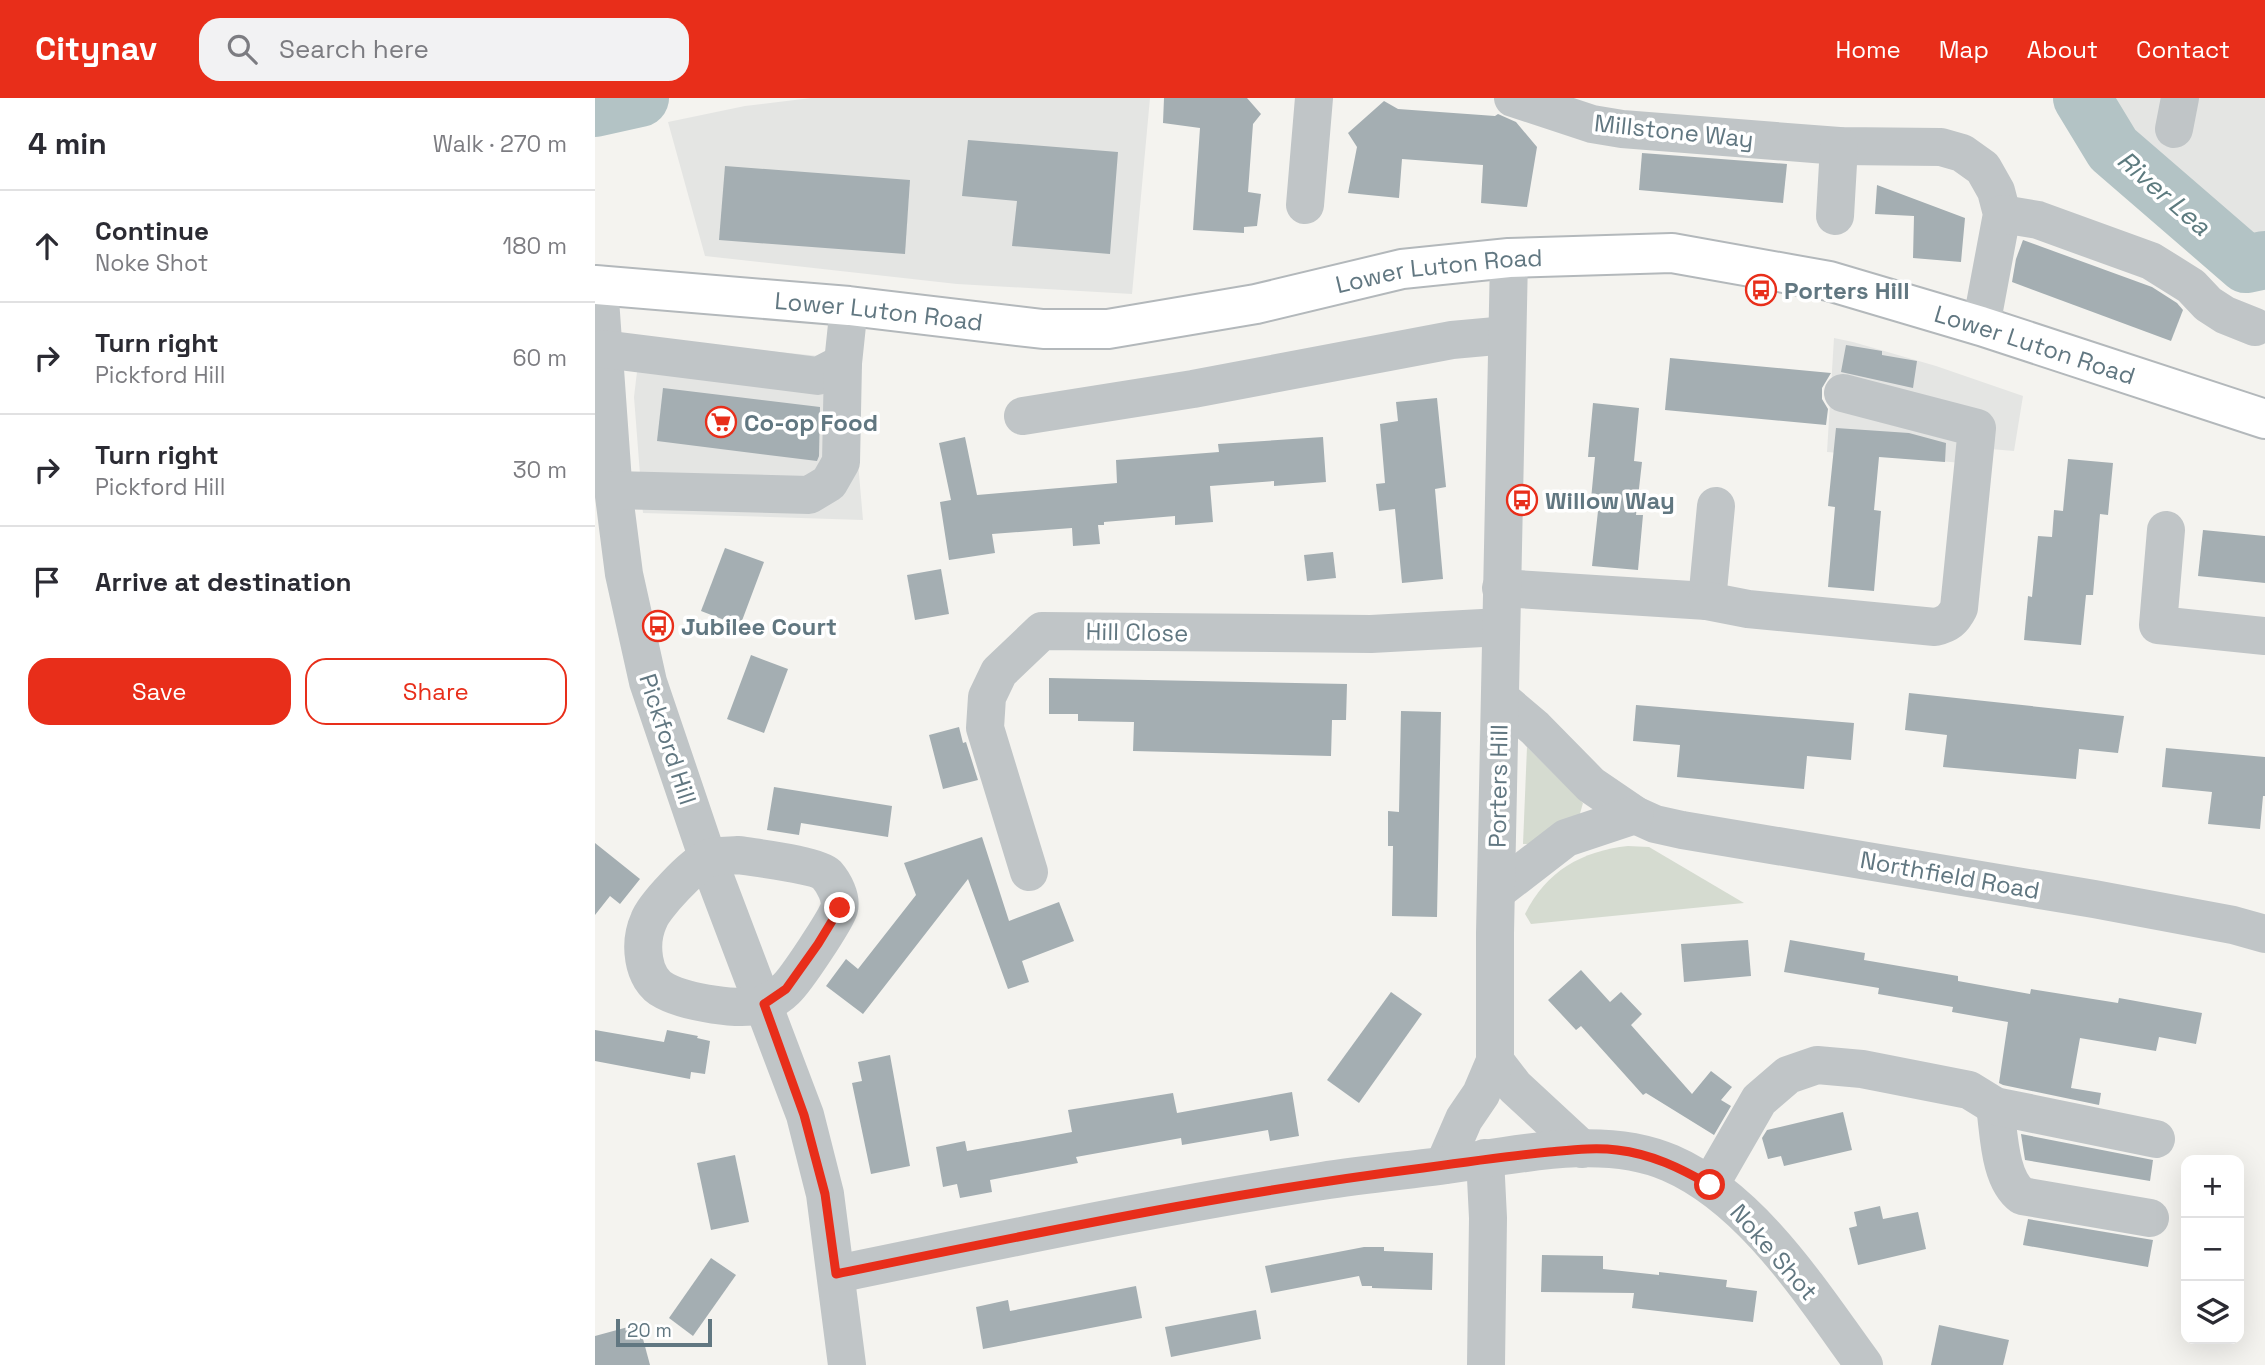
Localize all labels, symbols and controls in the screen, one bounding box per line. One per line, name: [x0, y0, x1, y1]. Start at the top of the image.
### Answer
search box: [199, 18, 689, 81]
text: Citynav: [35, 28, 157, 70]
icon: search: [223, 30, 261, 68]
text: Search here: [279, 32, 429, 66]
text: Home: [1835, 34, 1901, 65]
text: Map: [1939, 34, 1989, 65]
text: About: [2027, 34, 2098, 65]
text: Contact: [2136, 34, 2230, 65]
street label: Millstone Way: [1593, 107, 1755, 155]
text: 4 min: [28, 124, 107, 163]
text: Walk · 270 m: [433, 129, 567, 159]
water label: River Lea: [2110, 143, 2218, 243]
text: Continue: [95, 214, 209, 248]
icon: ahead: [28, 227, 66, 265]
text: 180 m: [503, 231, 567, 261]
street label: Lower Luton Road: [1332, 241, 1543, 300]
text: Noke Shot: [95, 248, 208, 278]
bus stop icon: Porters Hill: [1744, 273, 1778, 307]
place label: Porters Hill: [1784, 275, 1910, 306]
street label: Lower Luton Road: [774, 284, 985, 337]
street label: Lower Luton Road: [1931, 298, 2139, 391]
text: Turn right: [95, 326, 219, 360]
icon: right: [28, 339, 66, 377]
text: 60 m: [512, 343, 567, 373]
text: Pickford Hill: [95, 360, 225, 390]
supermarket icon: Co-op Food: [704, 405, 738, 439]
place label: Co-op Food: [744, 407, 878, 438]
text: Turn right: [95, 438, 219, 472]
icon: right: [28, 451, 66, 489]
text: 30 m: [513, 455, 567, 485]
text: Pickford Hill: [95, 472, 225, 502]
bus stop icon: Willow Way: [1505, 483, 1539, 517]
place label: Willow Way: [1545, 485, 1675, 516]
icon: arrive: [28, 563, 66, 601]
text: Arrive at destination: [95, 565, 352, 599]
bus stop icon: Jubilee Court: [641, 609, 675, 643]
place label: Jubilee Court: [681, 611, 837, 642]
street label: Hill Close: [1085, 616, 1189, 648]
button: Save: [28, 658, 291, 725]
button: Share: [305, 658, 567, 725]
street label: Pickford Hill: [632, 670, 704, 808]
street label: Porters Hill: [1481, 724, 1515, 848]
street label: Northfield Road: [1858, 844, 2042, 906]
route end: [824, 892, 855, 923]
map controls: [2181, 1155, 2244, 1344]
button: +: [2181, 1155, 2244, 1218]
route start: [1694, 1169, 1725, 1200]
street label: Noke Shot: [1724, 1197, 1824, 1307]
button: −: [2181, 1218, 2244, 1281]
button: layers: [2181, 1281, 2244, 1344]
scale bar: [616, 1316, 712, 1348]
text: 20 m: [627, 1318, 672, 1343]

